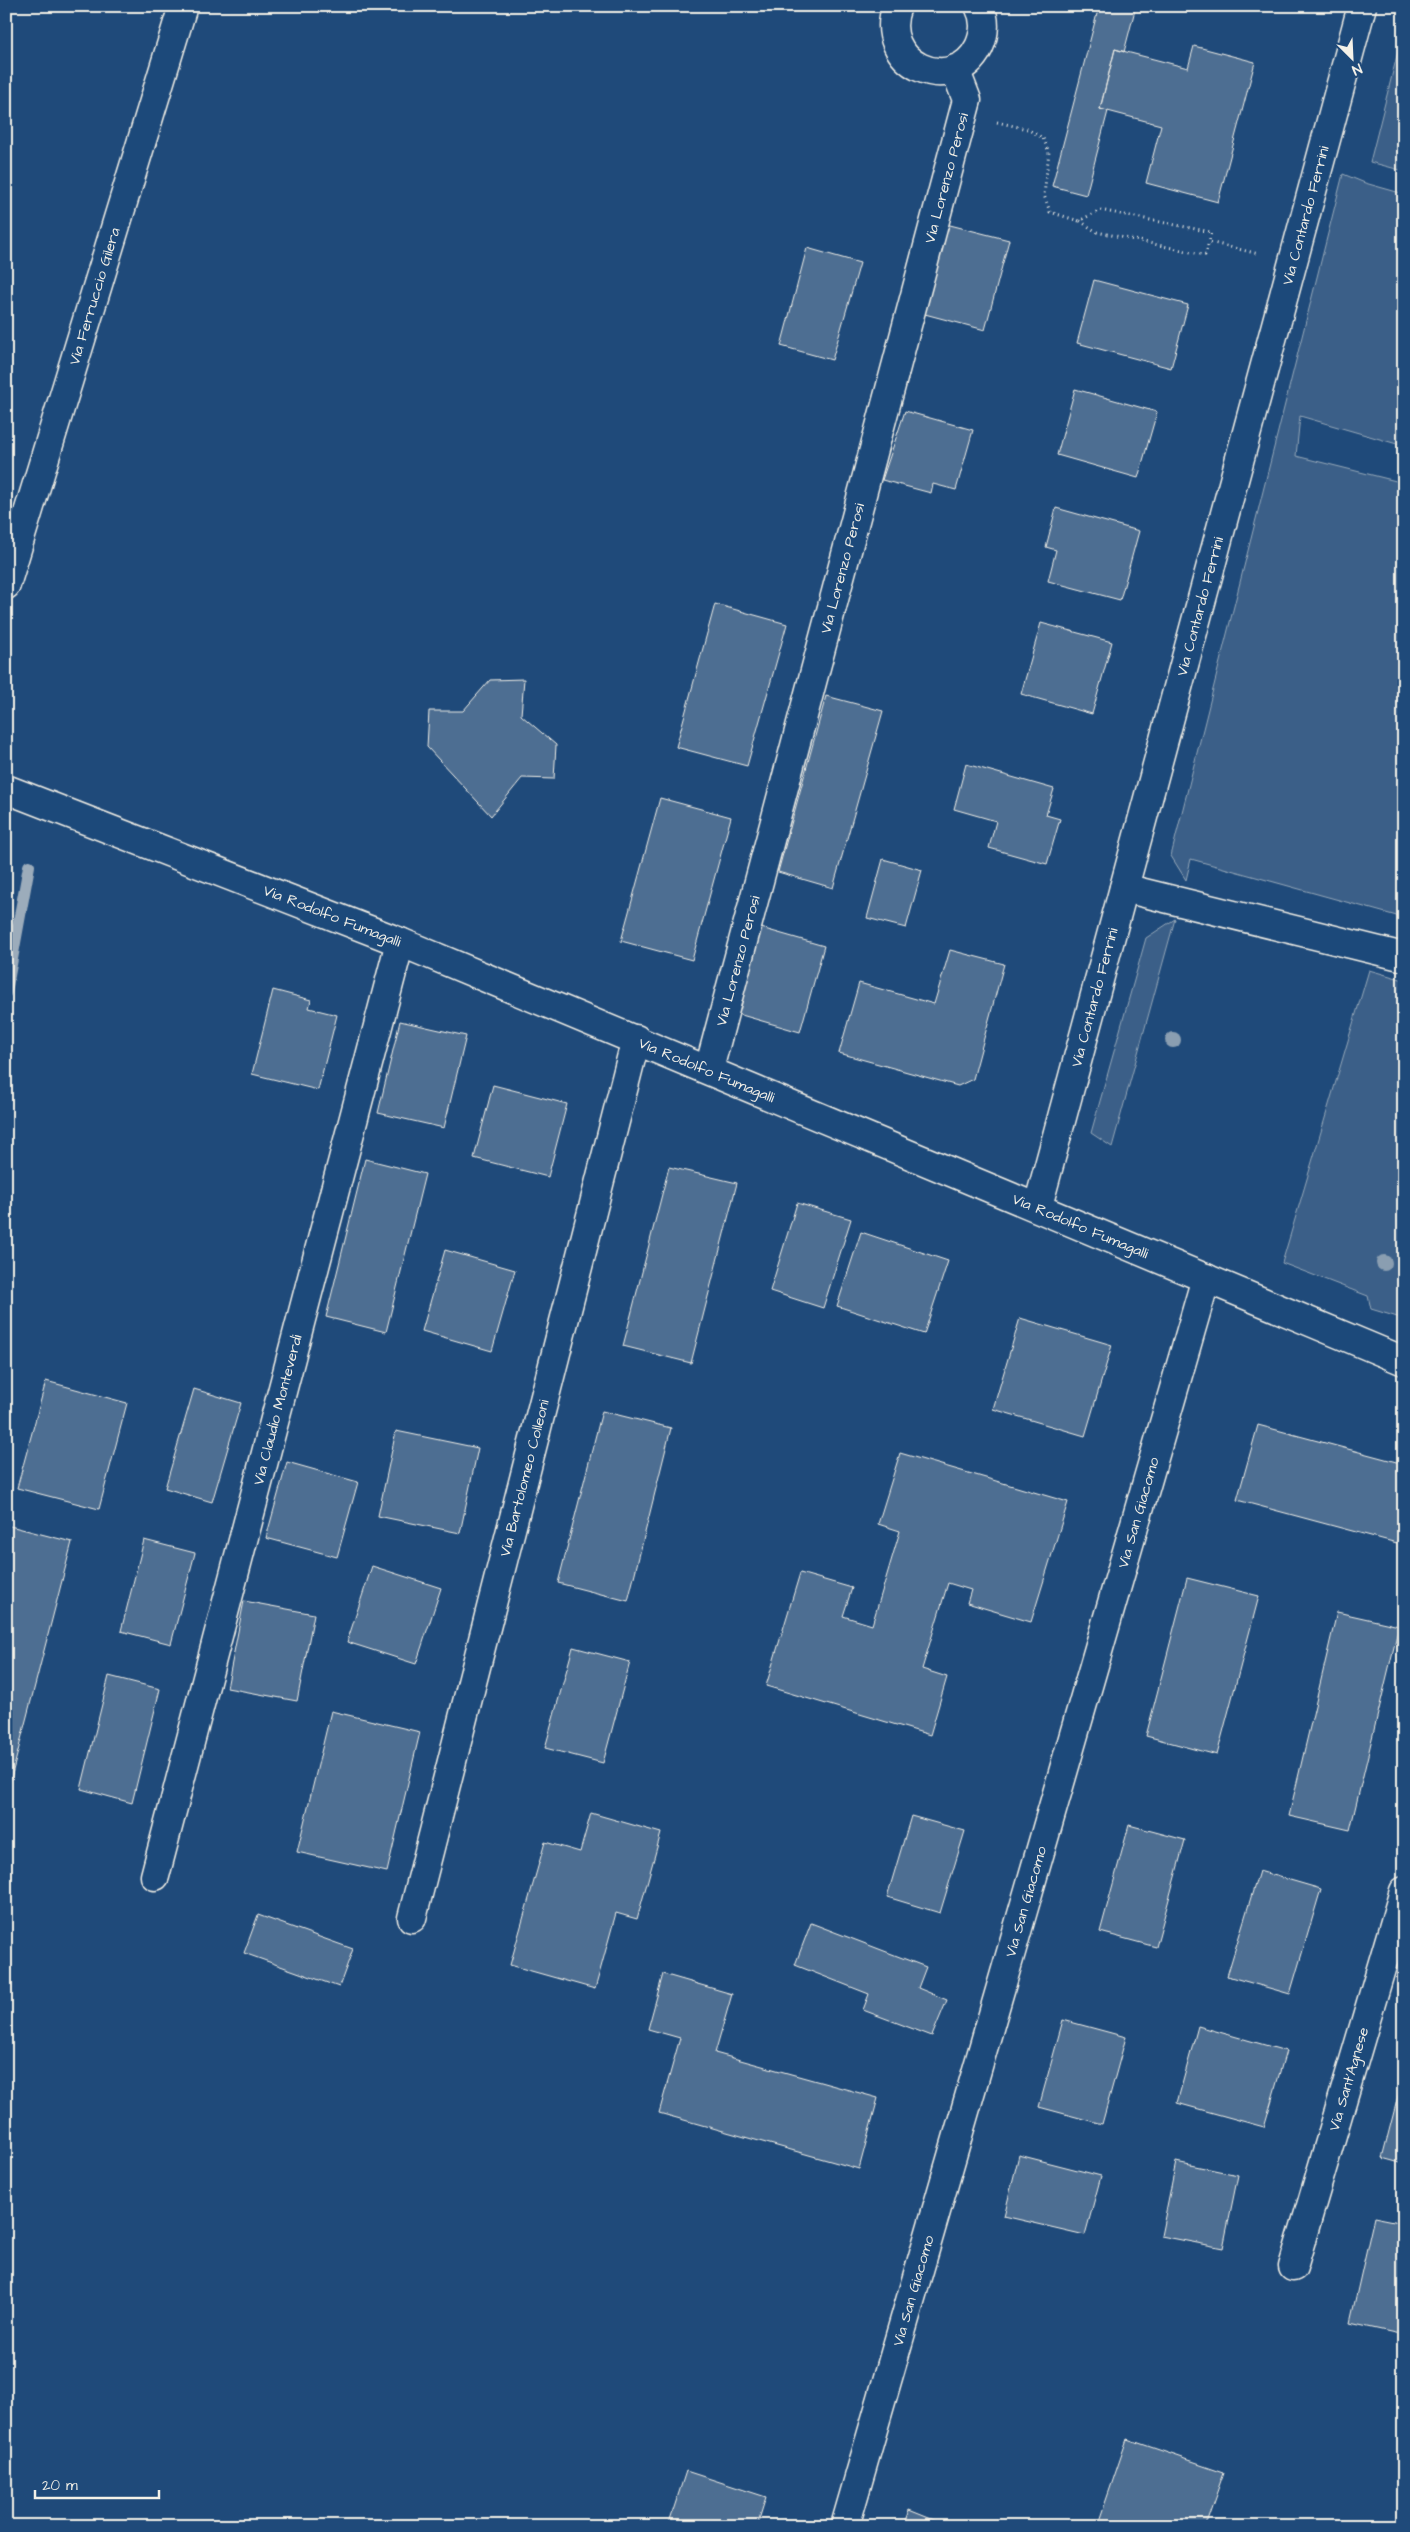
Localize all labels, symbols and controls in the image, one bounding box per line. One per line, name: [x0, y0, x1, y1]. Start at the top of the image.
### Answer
north arrow: [1328, 32, 1378, 82]
text: N: [1349, 58, 1365, 80]
street label: Via Lorenzo Perosi: [919, 110, 974, 246]
street label: Via Contardo Ferrini: [1277, 143, 1334, 287]
street label: Via Ferruccio Gilera: [63, 224, 125, 368]
street label: Via Lorenzo Perosi: [815, 500, 870, 636]
street label: Via Contardo Ferrini: [1171, 534, 1229, 678]
street label: Via Rodolfo Fumagalli: [260, 879, 405, 952]
street label: Via Lorenzo Perosi: [710, 893, 765, 1028]
street label: Via Contardo Ferrini: [1066, 925, 1123, 1069]
street label: Via Rodolfo Fumagalli: [635, 1032, 779, 1108]
street label: Via Rodolfo Fumagalli: [1009, 1188, 1153, 1264]
street label: Via Claudio Monteverdi: [248, 1332, 307, 1487]
street label: Via Bartolomeo Colleoni: [494, 1396, 554, 1559]
street label: Via San Giacomo: [1112, 1454, 1164, 1570]
street label: Via San Giacomo: [1000, 1843, 1052, 1960]
street label: Via Sant'Agnese: [1323, 2025, 1374, 2133]
street label: Via San Giacomo: [887, 2232, 939, 2349]
scale bar: [35, 2467, 159, 2499]
text: 20 m: [42, 2475, 78, 2496]

